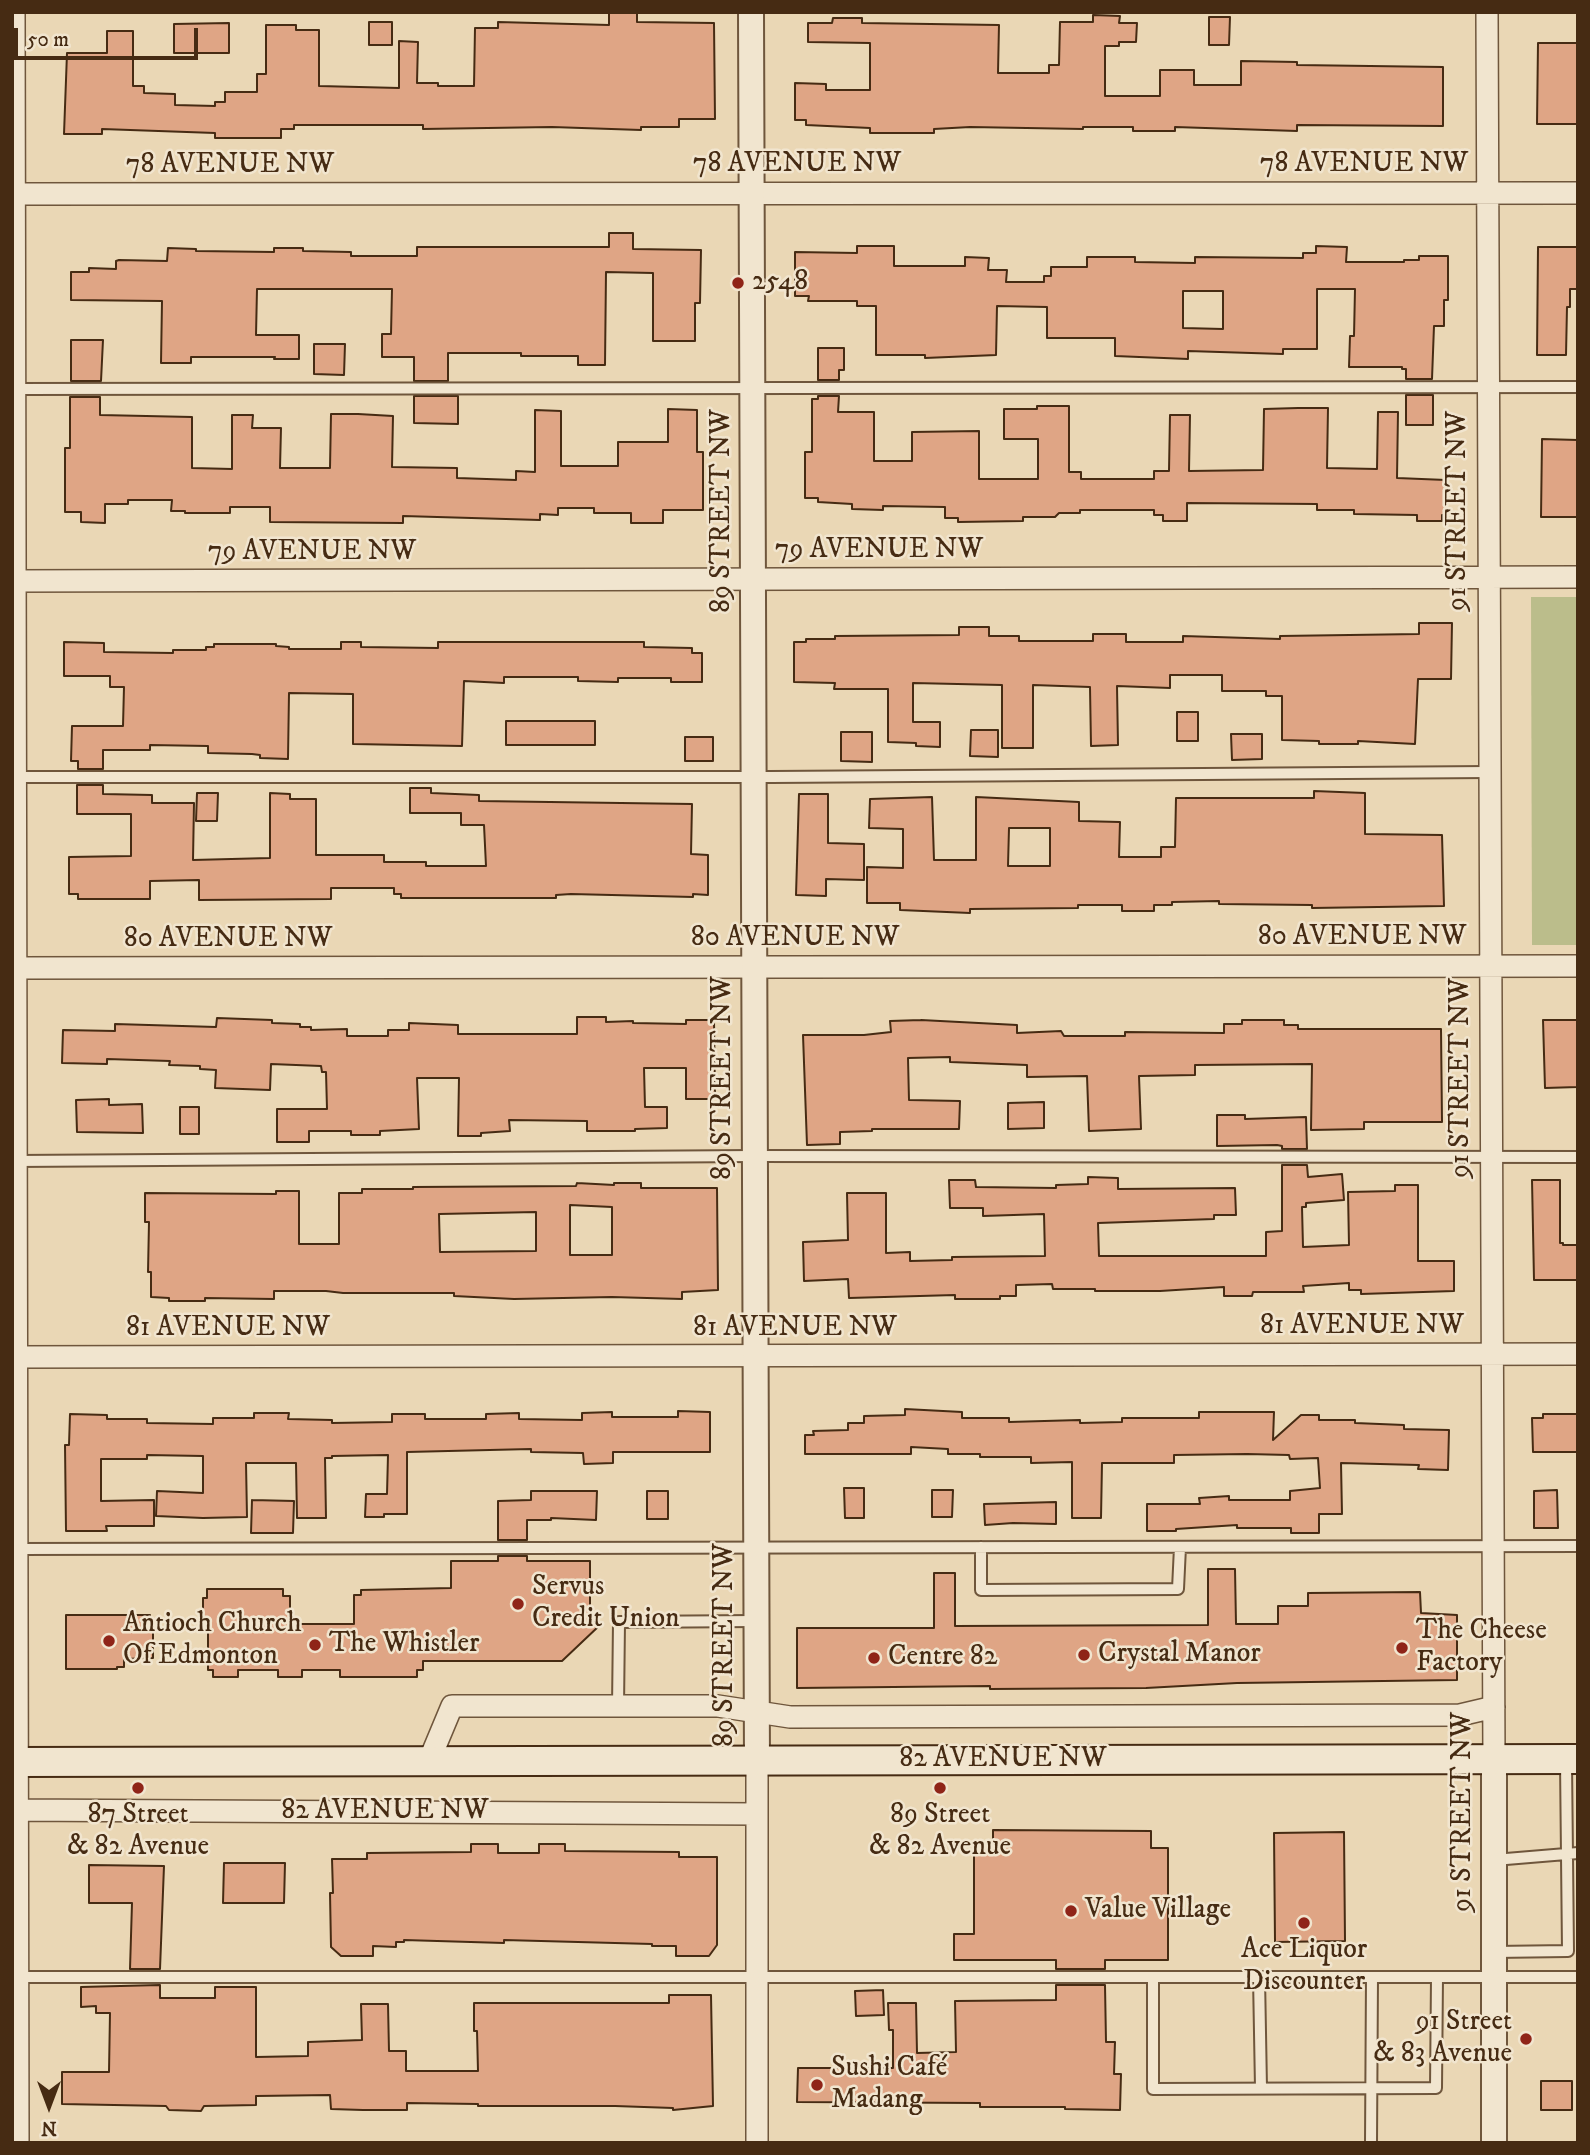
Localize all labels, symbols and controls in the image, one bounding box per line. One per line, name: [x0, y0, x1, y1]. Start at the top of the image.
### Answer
scale bar: [18, 14, 201, 58]
text: 50 m: [27, 27, 69, 53]
street label: 78 AVENUE NW: [693, 148, 901, 182]
street label: 78 AVENUE NW: [1260, 148, 1468, 182]
street label: 78 AVENUE NW: [126, 149, 334, 183]
place label: 2548: [752, 266, 808, 300]
marker: 2548: [730, 275, 746, 291]
street label: 89 STREET NW: [706, 409, 740, 613]
street label: 91 STREET NW: [1442, 411, 1476, 611]
street label: 79 AVENUE NW: [775, 534, 983, 568]
street label: 79 AVENUE NW: [208, 536, 416, 570]
street label: 80 AVENUE NW: [1258, 921, 1466, 955]
street label: 80 AVENUE NW: [691, 922, 899, 956]
street label: 80 AVENUE NW: [124, 923, 332, 957]
street label: 89 STREET NW: [707, 976, 741, 1180]
street label: 91 STREET NW: [1445, 978, 1479, 1178]
street label: 81 AVENUE NW: [1260, 1310, 1464, 1344]
street label: 81 AVENUE NW: [126, 1312, 330, 1346]
street label: 81 AVENUE NW: [693, 1312, 897, 1346]
street label: 89 STREET NW: [709, 1543, 743, 1747]
place label: Servus Credit Union: [532, 1571, 680, 1637]
marker: Servus Credit Union: [510, 1596, 526, 1612]
place label: Antioch Church Of Edmonton: [123, 1608, 302, 1674]
place label: The Cheese Factory: [1416, 1615, 1547, 1681]
place label: The Whistler: [329, 1628, 479, 1662]
marker: Antioch Church Of Edmonton: [101, 1633, 117, 1649]
marker: The Whistler: [307, 1637, 323, 1653]
place label: Crystal Manor: [1098, 1638, 1261, 1672]
marker: The Cheese Factory: [1394, 1640, 1410, 1656]
place label: Centre 82: [888, 1641, 997, 1675]
marker: Crystal Manor: [1076, 1647, 1092, 1663]
marker: Centre 82: [866, 1650, 882, 1666]
street label: 91 STREET NW: [1447, 1712, 1481, 1912]
street label: 82 AVENUE NW: [899, 1743, 1107, 1777]
marker: 87 Street & 82 Avenue: [130, 1780, 146, 1796]
marker: 89 Street & 82 Avenue: [932, 1780, 948, 1796]
street label: 82 AVENUE NW: [281, 1795, 489, 1829]
place label: 87 Street & 82 Avenue: [67, 1799, 209, 1865]
place label: 89 Street & 82 Avenue: [869, 1799, 1011, 1865]
place label: Value Village: [1085, 1894, 1231, 1928]
marker: Value Village: [1063, 1903, 1079, 1919]
marker: Ace Liquor Discounter: [1296, 1915, 1312, 1931]
place label: Ace Liquor Discounter: [1241, 1934, 1367, 2000]
place label: 91 Street & 83 Avenue: [1373, 2006, 1512, 2072]
marker: 91 Street & 83 Avenue: [1518, 2031, 1534, 2047]
place label: Sushi Café Madang: [831, 2052, 947, 2118]
north arrow: [14, 2071, 84, 2141]
marker: Sushi Café Madang: [809, 2077, 825, 2093]
text: N: [41, 2116, 57, 2139]

